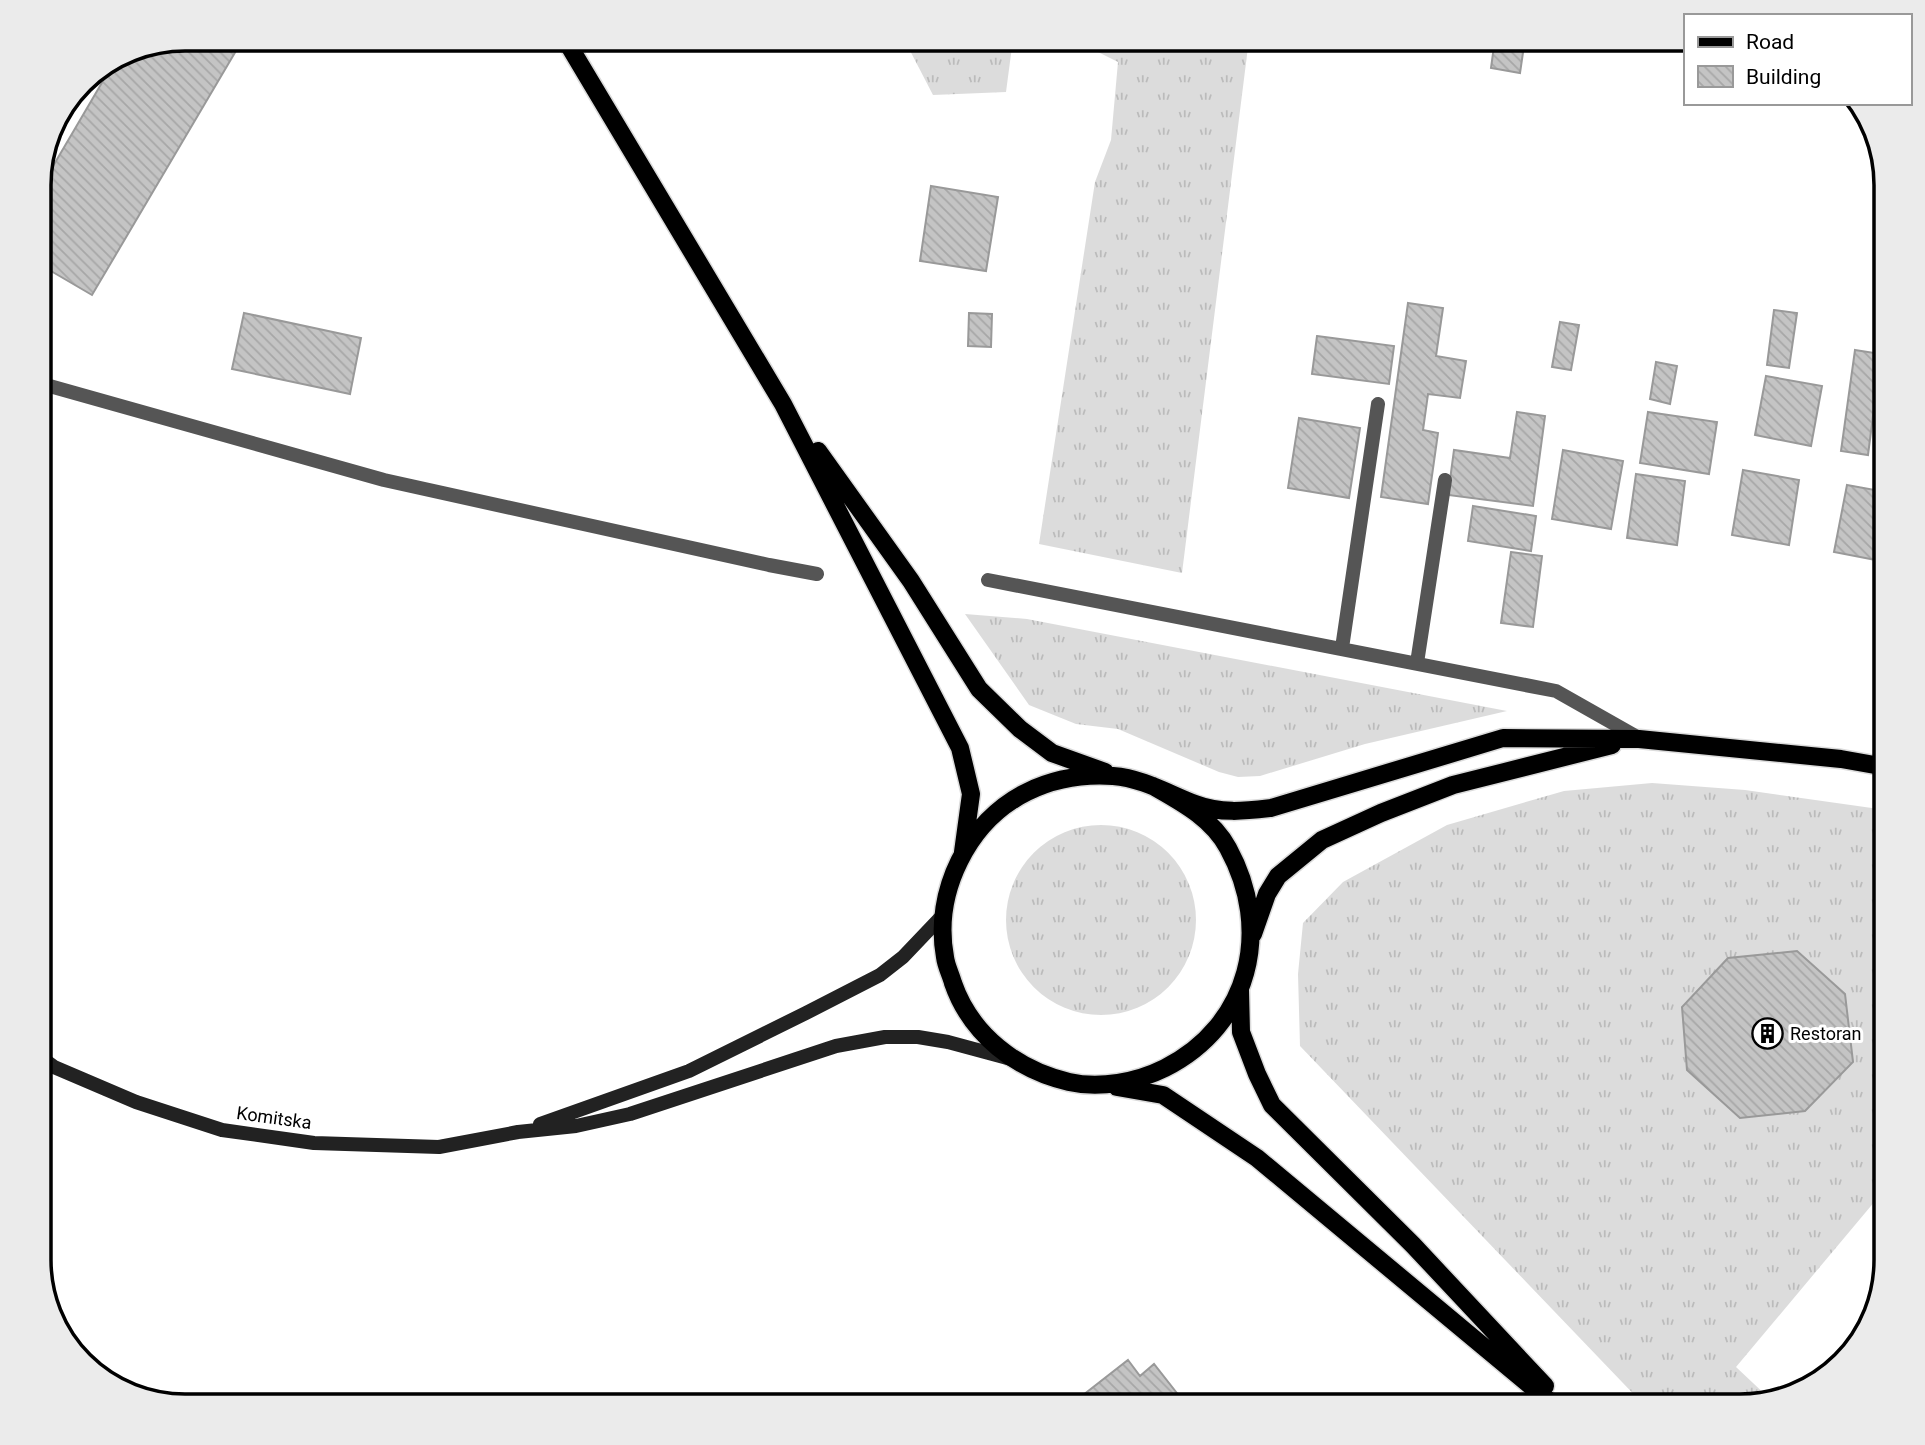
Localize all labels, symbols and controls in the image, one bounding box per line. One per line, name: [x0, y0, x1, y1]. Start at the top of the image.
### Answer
legend: [1684, 14, 1911, 105]
text: Road: [1746, 30, 1794, 54]
text: Building: [1746, 65, 1821, 89]
building icon: Restoran: [1750, 1017, 1784, 1051]
place label: Restoran: [1790, 1023, 1861, 1044]
street label: Komitska: [235, 1102, 313, 1133]

